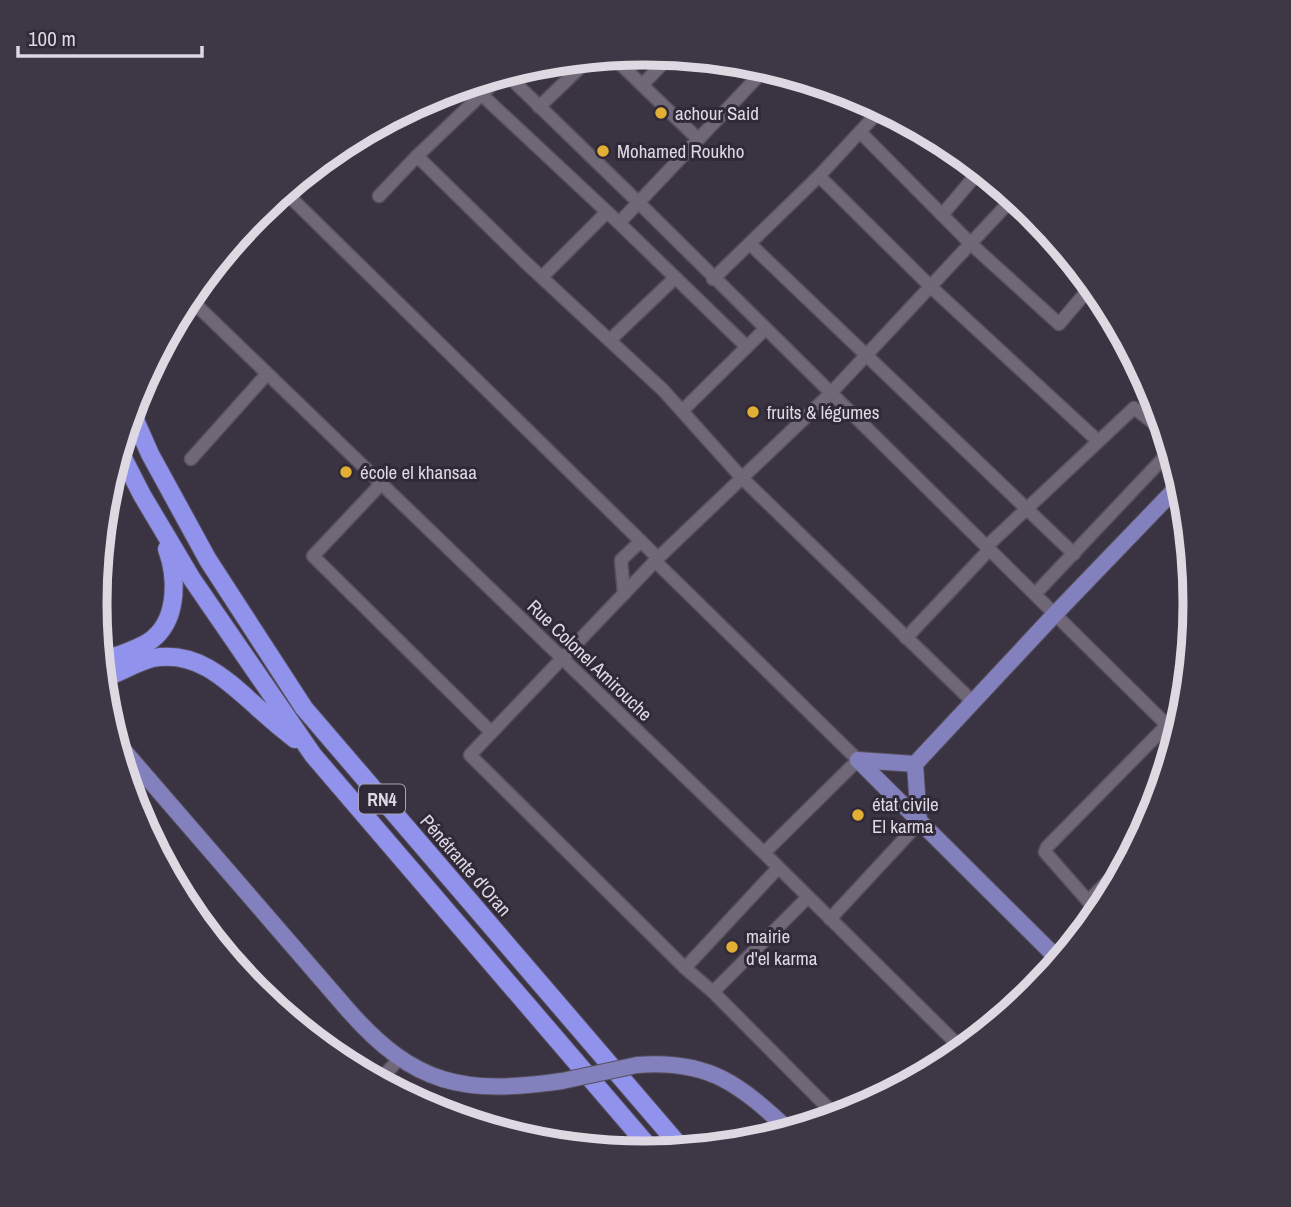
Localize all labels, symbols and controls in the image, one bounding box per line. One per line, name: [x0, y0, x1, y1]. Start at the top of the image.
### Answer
scale bar: [18, 14, 201, 58]
text: 100 m: [28, 24, 76, 53]
place label: achour Said: [675, 100, 759, 126]
marker: achour Said: [653, 105, 669, 121]
place label: Mohamed Roukho: [617, 138, 744, 164]
marker: Mohamed Roukho: [595, 143, 611, 159]
place label: fruits & légumes: [767, 399, 880, 425]
marker: fruits & légumes: [745, 404, 761, 420]
place label: école el khansaa: [360, 459, 477, 485]
marker: école el khansaa: [338, 464, 354, 480]
street label: Rue Colonel Amirouche: [522, 593, 658, 727]
road number: RN4: [359, 784, 405, 814]
place label: état civile El karma: [872, 791, 939, 839]
marker: état civile El karma: [850, 807, 866, 823]
street label: Pénétrante d'Oran: [415, 809, 517, 921]
place label: mairie d'el karma: [746, 923, 818, 971]
marker: mairie d'el karma: [724, 939, 740, 955]

